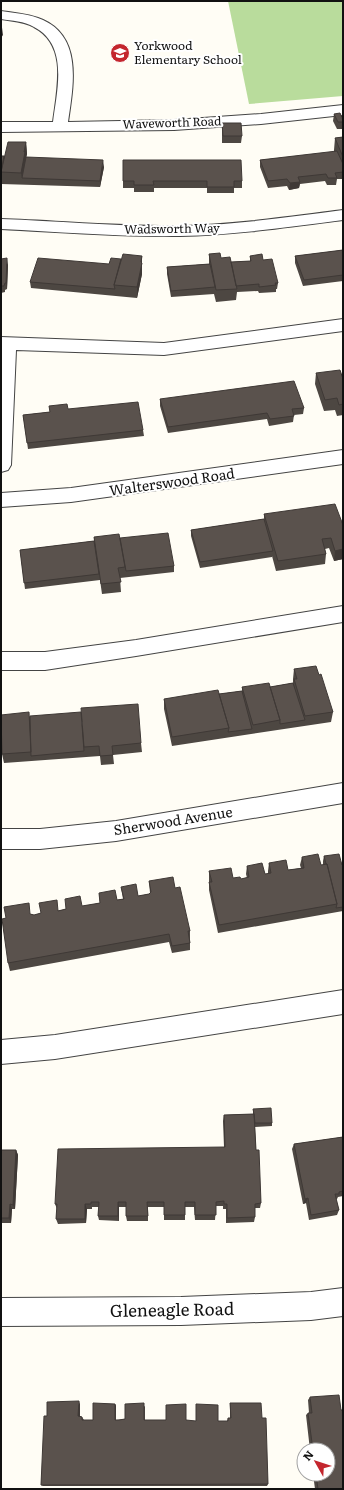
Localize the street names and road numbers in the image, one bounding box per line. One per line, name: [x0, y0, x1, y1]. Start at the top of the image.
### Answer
street label: Waveworth Road: [122, 111, 222, 133]
street label: Wadsworth Way: [124, 218, 220, 238]
street label: Walterswood Road: [108, 462, 236, 500]
street label: Sherwood Avenue: [112, 801, 234, 839]
street label: Gleneagle Road: [110, 1295, 234, 1322]

